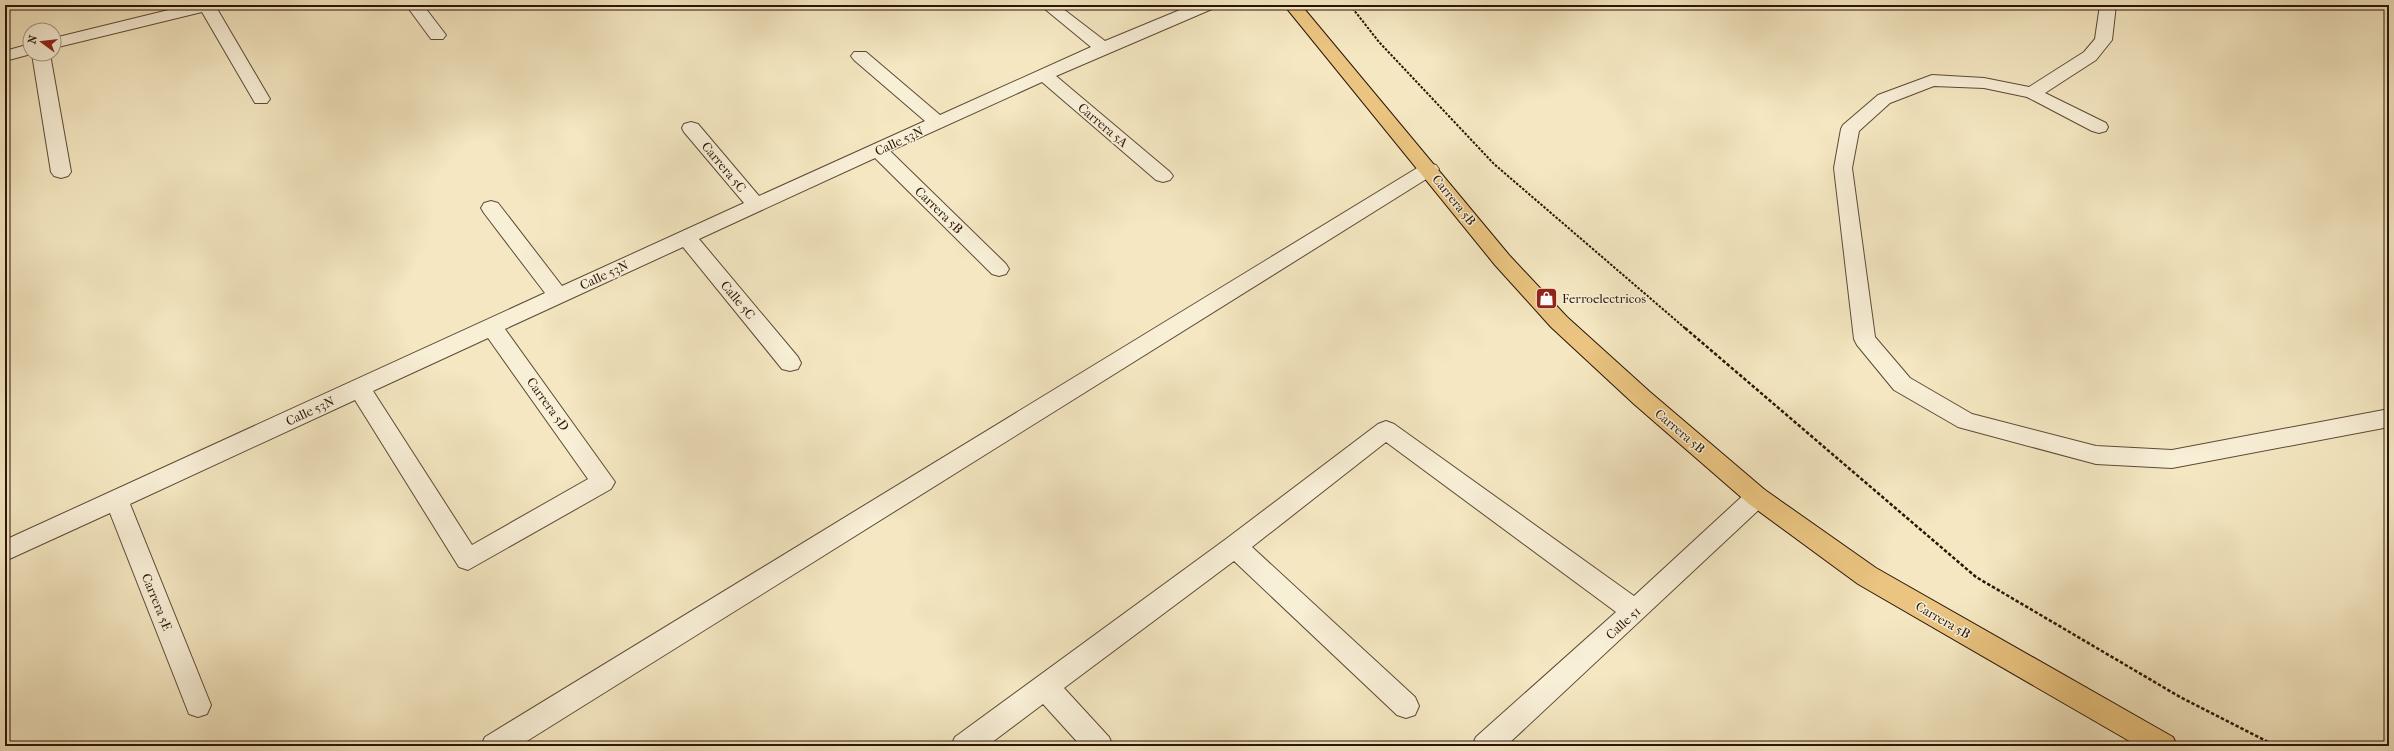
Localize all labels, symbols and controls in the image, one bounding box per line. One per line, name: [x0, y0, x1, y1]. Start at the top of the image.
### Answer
north arrow: [22, 22, 62, 62]
text: N: [25, 33, 40, 45]
street label: Carrera 5A: [1075, 100, 1131, 151]
street label: Calle 53N: [872, 123, 926, 159]
street label: Carrera 5C: [699, 139, 749, 195]
street label: Carrera 5B: [1429, 172, 1479, 228]
street label: Carrera 5B: [912, 184, 966, 236]
street label: Calle 53N: [577, 257, 631, 293]
street label: Calle 5C: [718, 278, 759, 322]
shop icon: Ferroelectricos: [1534, 285, 1560, 311]
place label: Ferroelectricos: [1562, 291, 1646, 306]
street label: Carrera 5D: [524, 374, 572, 434]
street label: Calle 53N: [283, 393, 337, 429]
street label: Carrera 5B: [1652, 406, 1708, 456]
street label: Carrera 5E: [139, 571, 175, 633]
street label: Carrera 5B: [1913, 598, 1973, 642]
street label: Calle 51: [1603, 604, 1643, 642]

